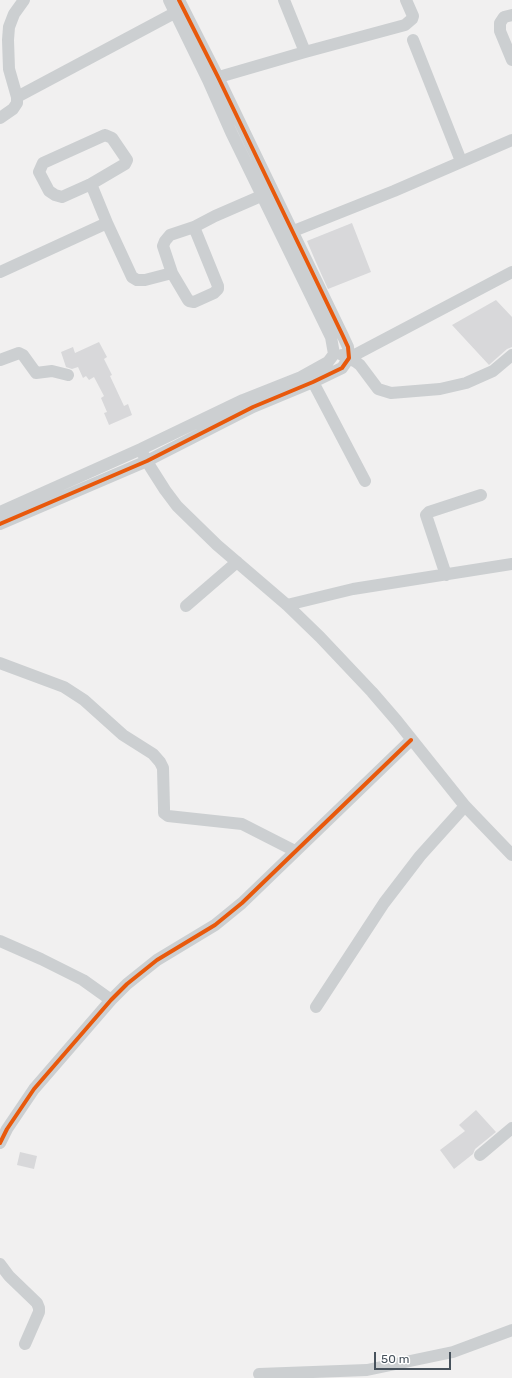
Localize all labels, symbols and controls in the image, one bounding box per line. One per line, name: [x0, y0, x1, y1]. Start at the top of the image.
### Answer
scale bar: [376, 1344, 453, 1370]
text: 50 m: [381, 1352, 409, 1366]

